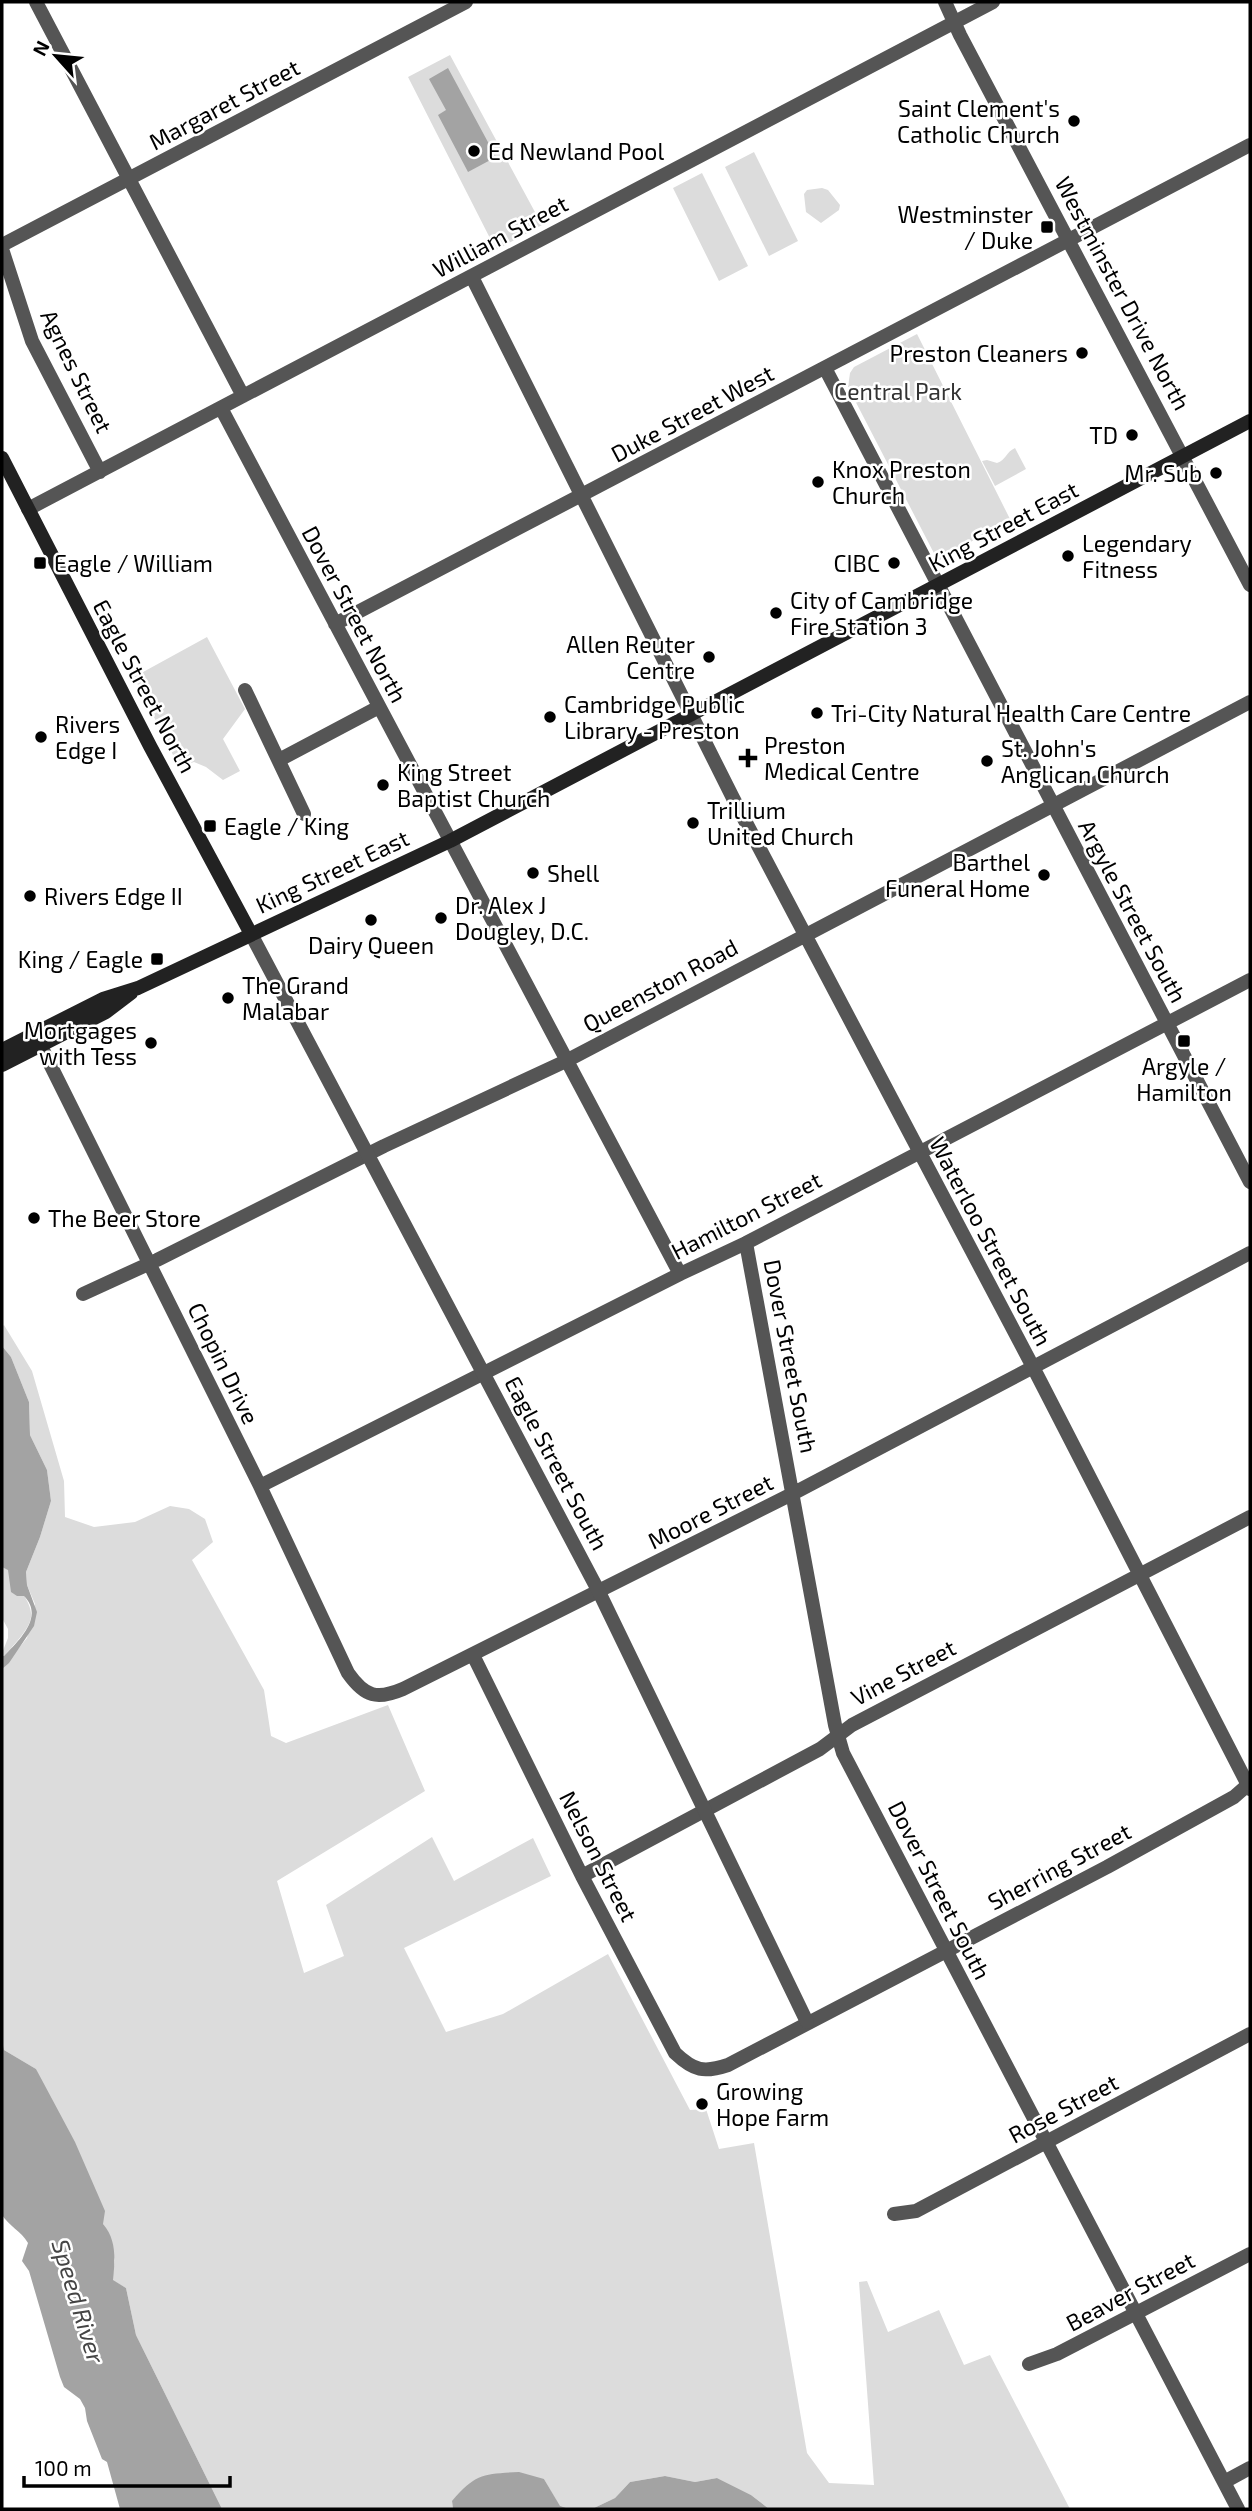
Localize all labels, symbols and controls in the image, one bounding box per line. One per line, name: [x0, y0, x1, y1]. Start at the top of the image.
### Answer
north arrow: [21, 21, 91, 91]
text: N: [27, 37, 54, 59]
street label: Margaret Street: [144, 52, 304, 155]
place label: Saint Clement's Catholic Church: [897, 94, 1060, 148]
marker: Saint Clement's Catholic Church: [1066, 113, 1082, 129]
place label: Ed Newland Pool: [488, 137, 664, 165]
marker: Ed Newland Pool: [466, 143, 482, 159]
street label: Westminster Drive North: [1050, 171, 1196, 415]
street label: William Street: [428, 189, 572, 283]
place label: Westminster / Duke: [898, 200, 1033, 254]
marker: Westminster / Duke: [1039, 219, 1055, 235]
street label: Agnes Street: [35, 305, 119, 437]
place label: Preston Cleaners: [890, 339, 1068, 367]
marker: Preston Cleaners: [1074, 345, 1090, 361]
street label: Duke Street West: [606, 358, 778, 468]
park label: Central Park: [834, 377, 962, 405]
place label: TD: [1089, 421, 1118, 449]
marker: TD: [1124, 427, 1140, 443]
place label: Knox Preston Church: [832, 455, 971, 509]
place label: Mr. Sub: [1124, 459, 1202, 487]
marker: Mr. Sub: [1208, 465, 1224, 481]
marker: Knox Preston Church: [810, 474, 826, 490]
street label: King Street East: [923, 475, 1083, 577]
street label: Dover Street North: [297, 521, 413, 707]
place label: Legendary Fitness: [1082, 529, 1192, 583]
marker: Legendary Fitness: [1060, 548, 1076, 564]
place label: Eagle / William: [54, 549, 213, 577]
place label: CIBC: [833, 549, 880, 577]
marker: Eagle / William: [32, 555, 48, 571]
marker: CIBC: [886, 555, 902, 571]
place label: City of Cambridge Fire Station 3: [790, 586, 973, 640]
street label: Eagle Street North: [87, 595, 203, 777]
marker: City of Cambridge Fire Station 3: [768, 605, 784, 621]
place label: Allen Reuter Centre: [566, 630, 695, 684]
marker: Allen Reuter Centre: [701, 649, 717, 665]
place label: Cambridge Public Library - Preston: [564, 690, 745, 744]
place label: Tri-City Natural Health Care Centre: [831, 699, 1191, 727]
marker: Tri-City Natural Health Care Centre: [809, 705, 825, 721]
marker: Cambridge Public Library - Preston: [542, 709, 558, 725]
place label: Rivers Edge I: [55, 710, 120, 764]
marker: Rivers Edge I: [33, 729, 49, 745]
place label: Preston Medical Centre: [764, 731, 920, 785]
place label: St. John's Anglican Church: [1001, 734, 1170, 788]
marker: Preston Medical Centre: [738, 748, 758, 768]
marker: St. John's Anglican Church: [979, 753, 995, 769]
place label: King Street Baptist Church: [397, 758, 550, 812]
marker: King Street Baptist Church: [375, 777, 391, 793]
place label: Trillium United Church: [707, 796, 854, 850]
place label: Eagle / King: [224, 812, 349, 840]
marker: Trillium United Church: [685, 815, 701, 831]
street label: Argyle Street South: [1073, 815, 1193, 1007]
marker: Eagle / King: [202, 818, 218, 834]
street label: King Street East: [251, 823, 413, 919]
place label: Barthel Funeral Home: [885, 848, 1030, 902]
place label: Shell: [547, 859, 599, 887]
marker: Shell: [525, 865, 541, 881]
marker: Barthel Funeral Home: [1036, 867, 1052, 883]
place label: Rivers Edge II: [44, 882, 183, 910]
marker: Rivers Edge II: [22, 888, 38, 904]
place label: Dr. Alex J Dougley, D.C.: [455, 891, 589, 945]
marker: Dr. Alex J Dougley, D.C.: [433, 910, 449, 926]
marker: Dairy Queen: [363, 912, 379, 928]
place label: Dairy Queen: [308, 931, 434, 959]
street label: Queenston Road: [578, 932, 742, 1038]
place label: King / Eagle: [18, 945, 143, 973]
marker: King / Eagle: [149, 951, 165, 967]
place label: The Grand Malabar: [242, 971, 349, 1025]
marker: The Grand Malabar: [220, 990, 236, 1006]
place label: Mortgages with Tess: [24, 1016, 137, 1070]
marker: Argyle / Hamilton: [1176, 1033, 1192, 1049]
marker: Mortgages with Tess: [143, 1035, 159, 1051]
place label: Argyle / Hamilton: [1136, 1052, 1232, 1106]
street label: Waterloo Street South: [924, 1132, 1058, 1350]
street label: Hamilton Street: [666, 1165, 826, 1265]
place label: The Beer Store: [48, 1204, 201, 1232]
marker: The Beer Store: [26, 1210, 42, 1226]
street label: Dover Street South: [758, 1257, 824, 1455]
street label: Chopin Drive: [183, 1298, 265, 1428]
street label: Eagle Street South: [499, 1371, 615, 1555]
street label: Moore Street: [643, 1467, 777, 1554]
street label: Vine Street: [846, 1633, 960, 1711]
street label: Nelson Street: [554, 1786, 644, 1926]
street label: Dover Street South: [883, 1796, 997, 1984]
street label: Sherring Street: [983, 1816, 1136, 1915]
street label: Rose Street: [1003, 2067, 1123, 2149]
place label: Growing Hope Farm: [716, 2077, 829, 2131]
marker: Growing Hope Farm: [694, 2096, 710, 2112]
water label: Speed River: [46, 2236, 112, 2367]
street label: Beaver Street: [1061, 2245, 1199, 2337]
scale bar: [24, 2444, 231, 2488]
text: 100 m: [35, 2455, 92, 2480]

